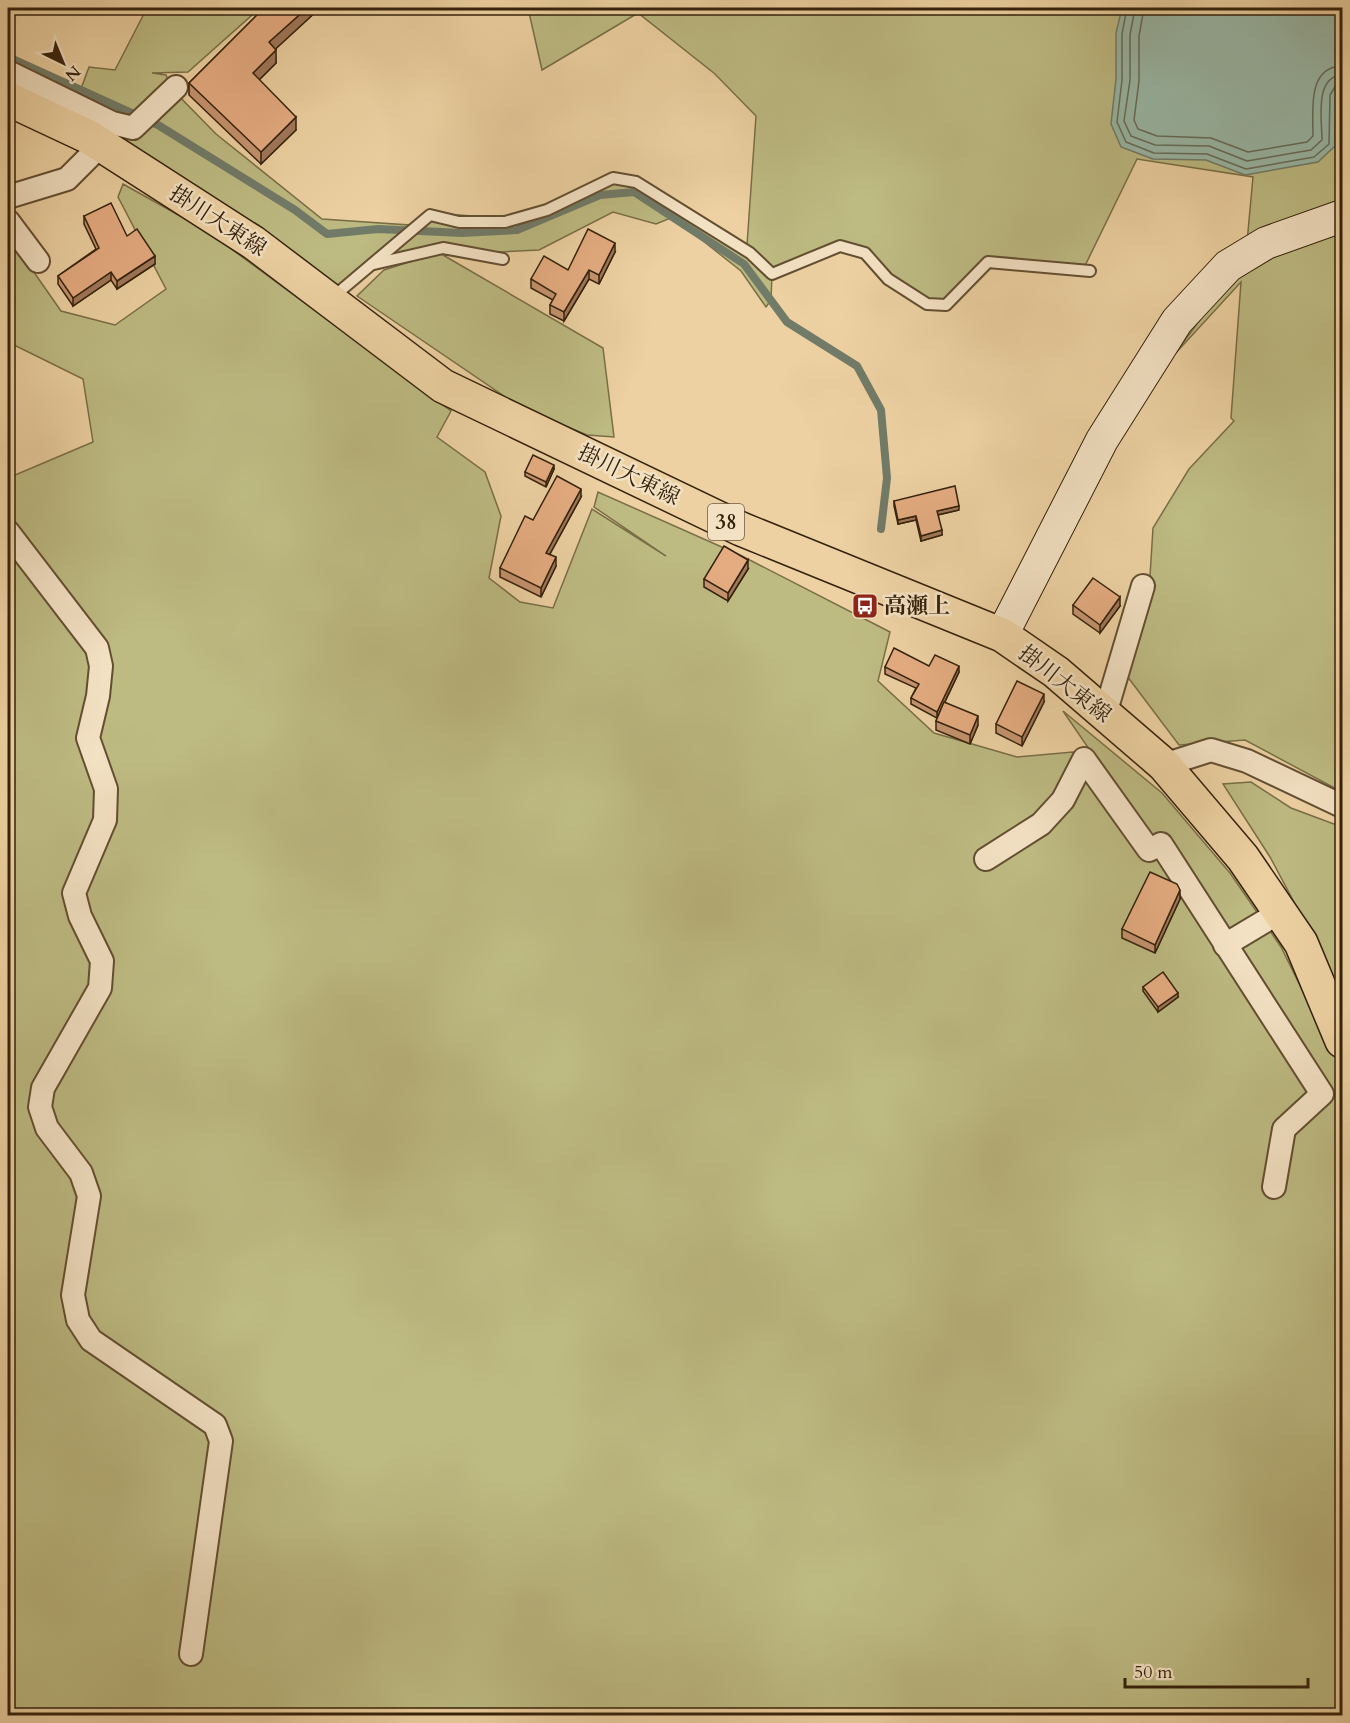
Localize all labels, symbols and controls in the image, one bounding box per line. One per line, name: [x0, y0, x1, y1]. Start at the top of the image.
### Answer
north arrow: [33, 33, 93, 93]
text: N: [60, 60, 85, 86]
street label: 掛川大東線: [164, 178, 272, 264]
street label: 掛川大東線: [573, 437, 685, 513]
road number: 38: [708, 504, 744, 540]
bus stop icon: 高瀬上: [850, 591, 880, 621]
place label: 高瀬上: [884, 591, 950, 621]
street label: 掛川大東線: [1012, 638, 1118, 730]
scale bar: [1125, 1651, 1308, 1689]
text: 50 m: [1134, 1660, 1173, 1685]

